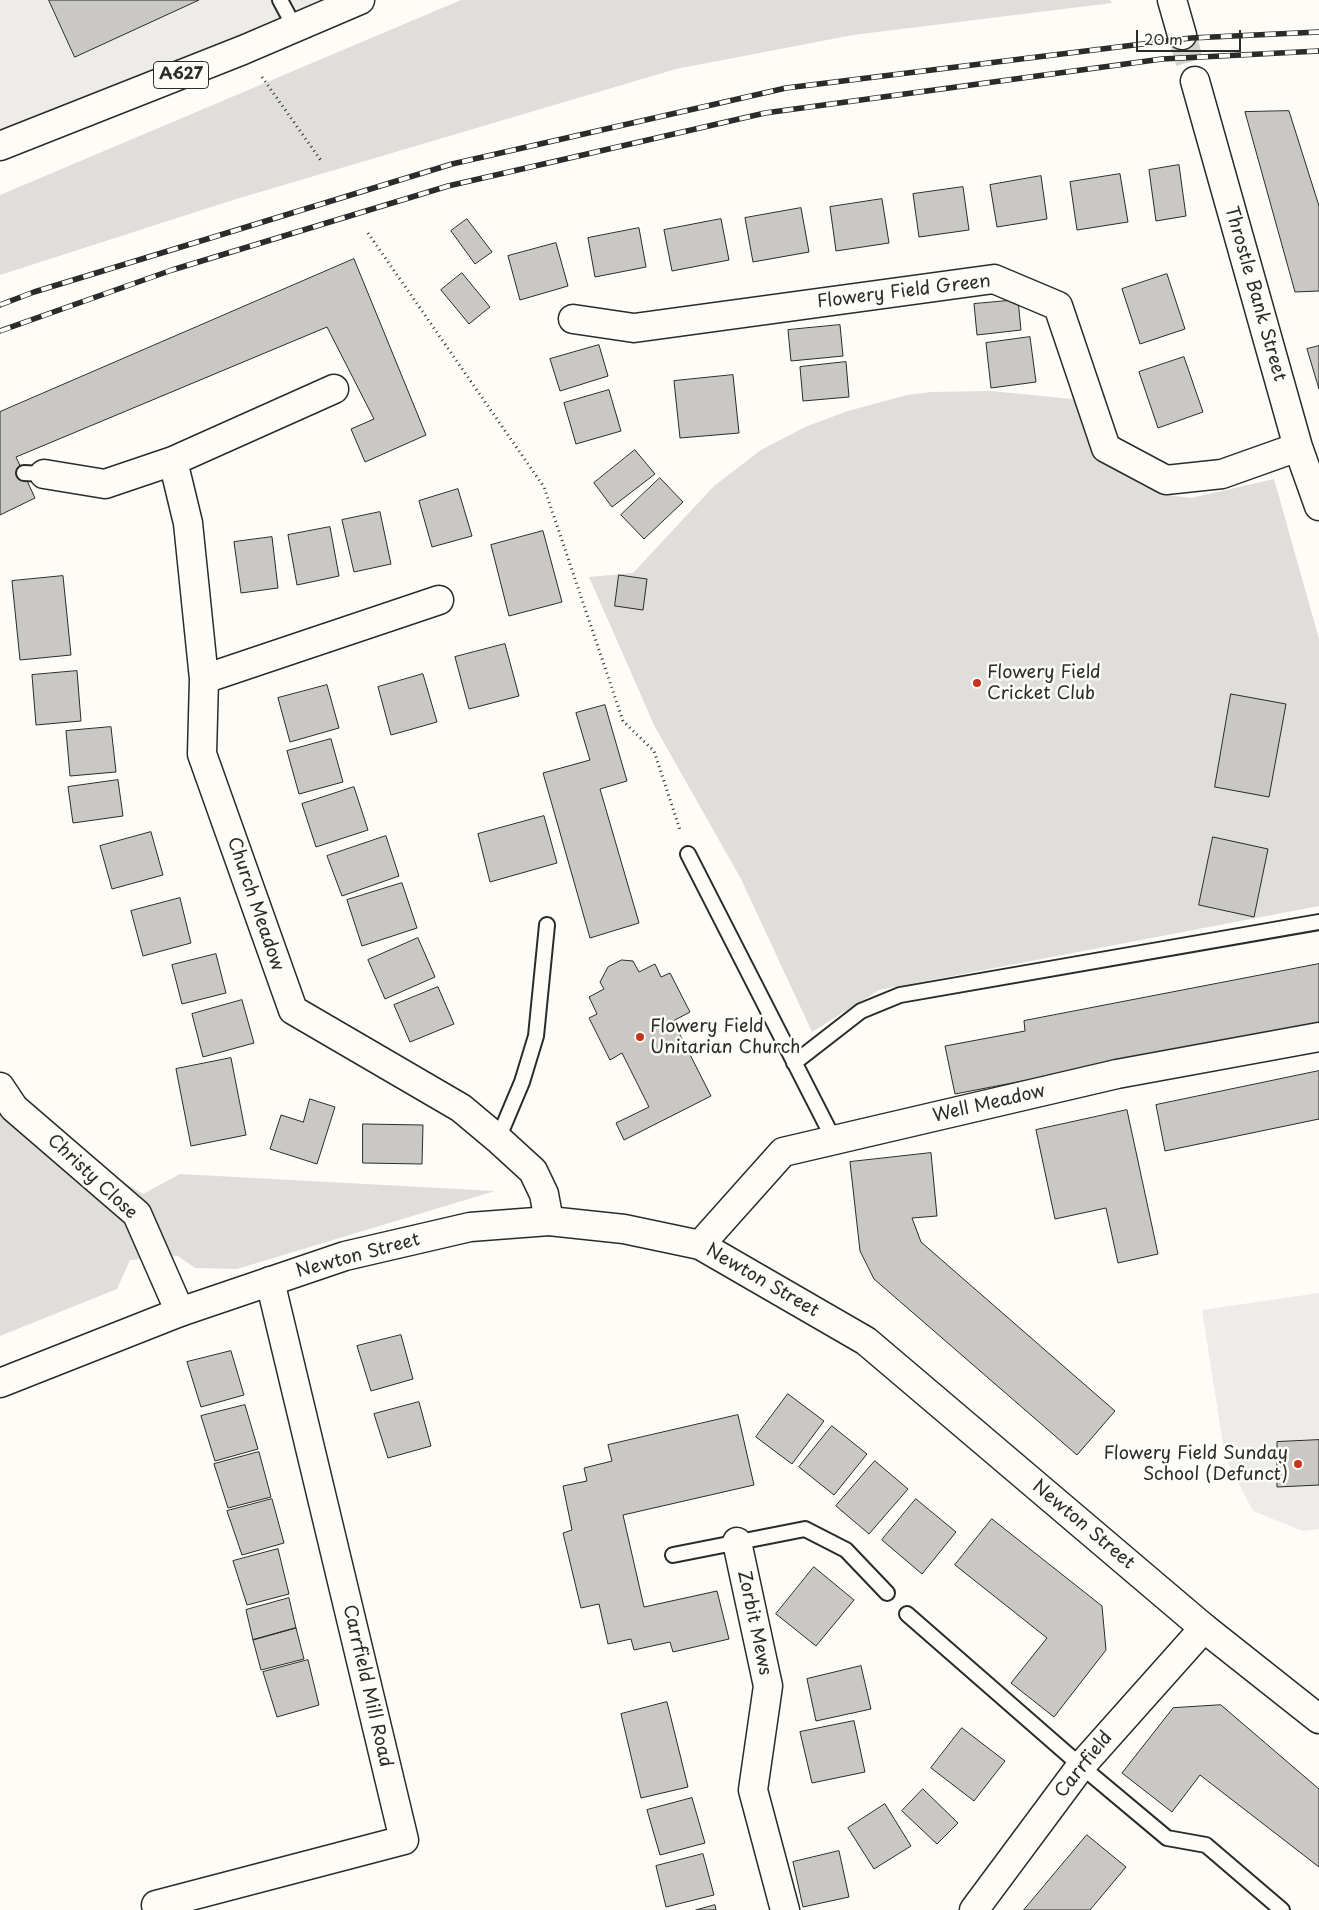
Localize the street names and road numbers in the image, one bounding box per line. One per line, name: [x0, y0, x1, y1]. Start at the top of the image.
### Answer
road number: A627: [154, 62, 208, 88]
street label: Throstle Bank Street: [1220, 204, 1290, 384]
street label: Flowery Field Green: [816, 271, 992, 313]
street label: Church Meadow: [222, 834, 288, 974]
street label: Well Meadow: [931, 1081, 1047, 1127]
street label: Christy Close: [43, 1130, 141, 1224]
street label: Newton Street: [294, 1229, 422, 1283]
street label: Newton Street: [701, 1240, 823, 1322]
street label: Newton Street: [1027, 1476, 1139, 1574]
street label: Zorbit Mews: [732, 1569, 776, 1677]
street label: Carrfield Mill Road: [338, 1603, 396, 1769]
street label: Carrfield: [1051, 1728, 1117, 1802]

